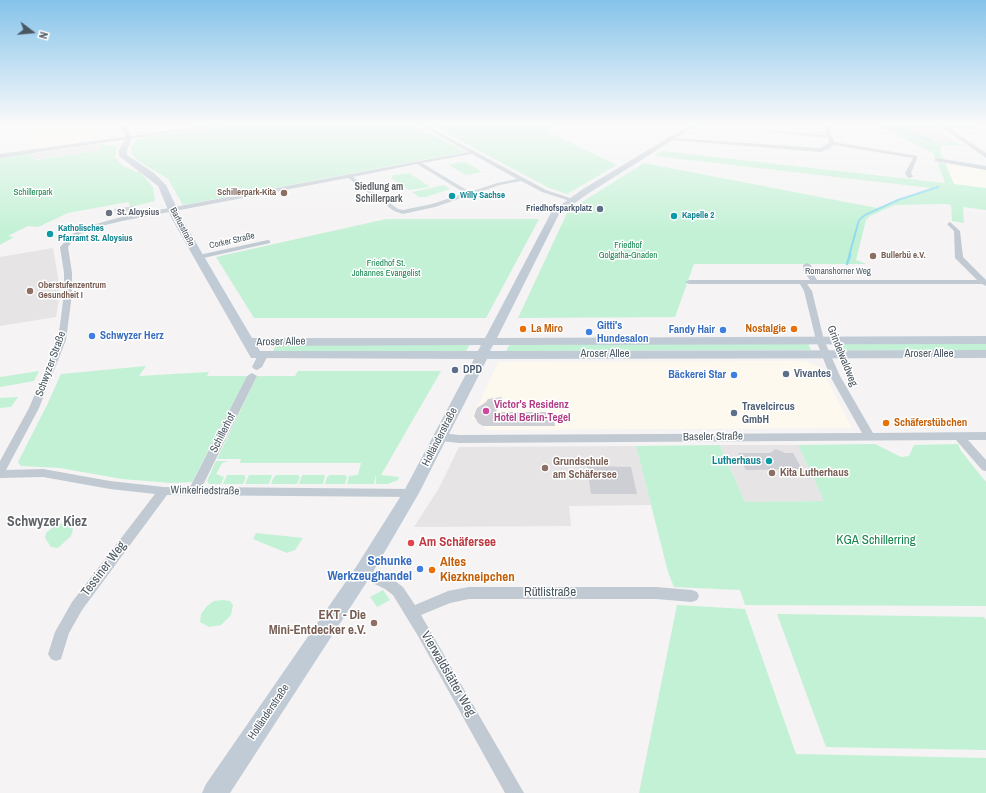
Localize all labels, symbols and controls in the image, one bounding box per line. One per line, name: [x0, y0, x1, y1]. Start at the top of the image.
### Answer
north arrow: [12, 12, 52, 52]
text: N: [36, 30, 51, 40]
district label: Siedlung am Schillerpark: [355, 181, 403, 204]
park label: Schillerpark: [14, 188, 52, 198]
place label: Schillerpark-Kita: [217, 188, 276, 198]
marker: Schillerpark-Kita: [279, 188, 289, 198]
marker: Willy Sachse: [447, 191, 457, 201]
place label: Willy Sachse: [460, 191, 505, 201]
place label: Friedhofsparkplatz: [526, 204, 592, 214]
marker: Friedhofsparkplatz: [595, 204, 605, 214]
street label: Barfusstraße: [167, 206, 197, 248]
marker: St. Aloysius: [104, 208, 114, 218]
place label: St. Aloysius: [117, 208, 159, 218]
marker: Kapelle 2: [669, 211, 679, 221]
place label: Kapelle 2: [682, 211, 714, 221]
place label: Katholisches Pfarramt St. Aloysius: [58, 224, 133, 245]
marker: Katholisches Pfarramt St. Aloysius: [45, 229, 55, 239]
street label: Corker Straße: [208, 231, 256, 251]
park label: Friedhof Golgatha-Gnaden: [599, 241, 657, 262]
marker: Bullerbü e.V.: [868, 251, 878, 261]
place label: Bullerbü e.V.: [881, 251, 925, 261]
park label: Friedhof St. Johannes Evangelist: [352, 259, 420, 280]
street label: Romanshorner Weg: [805, 267, 871, 277]
place label: Oberstufenzentrum Gesundheit I: [38, 281, 106, 302]
marker: Oberstufenzentrum Gesundheit I: [25, 286, 35, 296]
place label: Gitti's Hundesalon: [597, 319, 649, 345]
place label: La Miro: [531, 322, 563, 336]
place label: Nostalgie: [745, 322, 786, 336]
place label: Fandy Hair: [669, 323, 715, 337]
marker: La Miro: [518, 324, 528, 334]
marker: Nostalgie: [789, 324, 799, 334]
street label: Grindelwaldweg: [824, 324, 860, 388]
marker: Fandy Hair: [718, 325, 728, 335]
marker: Gitti's Hundesalon: [584, 327, 594, 337]
street label: Schwyzer Straße: [33, 329, 69, 399]
place label: Schwyzer Herz: [100, 329, 164, 343]
marker: Schwyzer Herz: [87, 331, 97, 341]
street label: Aroser Allee: [256, 335, 306, 349]
street label: Aroser Allee: [580, 347, 630, 361]
street label: Aroser Allee: [904, 347, 954, 361]
place label: DPD: [463, 363, 482, 377]
marker: DPD: [450, 365, 460, 375]
place label: Vivantes: [794, 367, 831, 381]
place label: Bäckerei Star: [668, 368, 726, 382]
marker: Vivantes: [781, 369, 791, 379]
marker: Bäckerei Star: [729, 370, 739, 380]
place label: Victor's Residenz Hotel Berlin-Tegel: [494, 398, 571, 424]
place label: Travelcircus GmbH: [742, 400, 795, 426]
street label: Holländerstraße: [420, 405, 460, 469]
marker: Victor's Residenz Hotel Berlin-Tegel: [481, 406, 491, 416]
marker: Travelcircus GmbH: [729, 408, 739, 418]
street label: Schillerhof: [207, 411, 239, 455]
place label: Schäferstübchen: [894, 416, 967, 430]
marker: Schäferstübchen: [881, 418, 891, 428]
street label: Baseler Straße: [683, 430, 743, 444]
place label: Lutherhaus: [712, 454, 761, 468]
place label: Grundschule am Schäfersee: [553, 455, 617, 481]
marker: Lutherhaus: [764, 456, 774, 466]
marker: Grundschule am Schäfersee: [540, 463, 550, 473]
place label: Kita Lutherhaus: [780, 466, 849, 480]
marker: Kita Lutherhaus: [767, 468, 777, 478]
street label: Winkelriedstraße: [171, 484, 239, 498]
district label: Schwyzer Kiez: [7, 514, 87, 530]
park label: KGA Schillerring: [836, 533, 916, 549]
place label: Am Schäfersee: [419, 535, 496, 551]
street label: Tessiner Weg: [78, 538, 130, 600]
marker: Am Schäfersee: [406, 538, 416, 548]
place label: Schunke Werkzeughandel: [327, 554, 412, 585]
place label: Altes Kiezkneipchen: [440, 555, 515, 586]
marker: Schunke Werkzeughandel: [415, 564, 425, 574]
marker: Altes Kiezkneipchen: [427, 565, 437, 575]
street label: Rütlistraße: [524, 585, 576, 601]
place label: EKT - Die Mini-Entdecker e.V.: [269, 608, 366, 639]
marker: EKT - Die Mini-Entdecker e.V.: [369, 618, 379, 628]
street label: Vierwaldstätter Weg: [417, 629, 479, 719]
street label: Holländerstraße: [246, 682, 292, 742]

